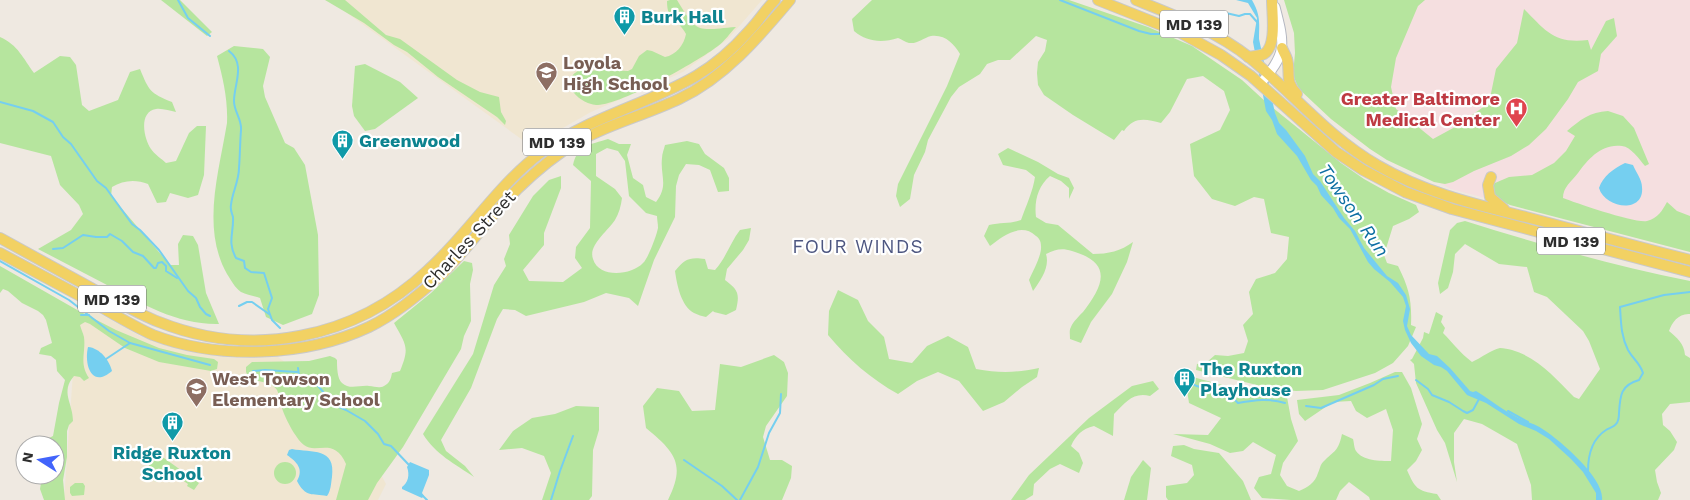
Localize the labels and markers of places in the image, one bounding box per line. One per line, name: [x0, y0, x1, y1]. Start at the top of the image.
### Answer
building icon: Burk Hall: [613, 5, 637, 36]
place label: Burk Hall: [641, 6, 724, 27]
place label: Loyola High School: [563, 52, 669, 94]
school or university icon: Loyola High School: [535, 61, 559, 92]
place label: Greater Baltimore Medical Center: [1341, 88, 1500, 130]
hospital icon: Greater Baltimore Medical Center: [1504, 97, 1528, 128]
building icon: Greenwood: [331, 129, 355, 160]
place label: Greenwood: [359, 130, 460, 151]
place label: The Ruxton Playhouse: [1200, 358, 1302, 400]
building icon: The Ruxton Playhouse: [1172, 367, 1196, 398]
place label: West Towson Elementary School: [212, 368, 380, 410]
school or university icon: West Towson Elementary School: [184, 377, 208, 408]
building icon: Ridge Ruxton School: [160, 411, 184, 442]
place label: Ridge Ruxton School: [113, 442, 231, 484]

